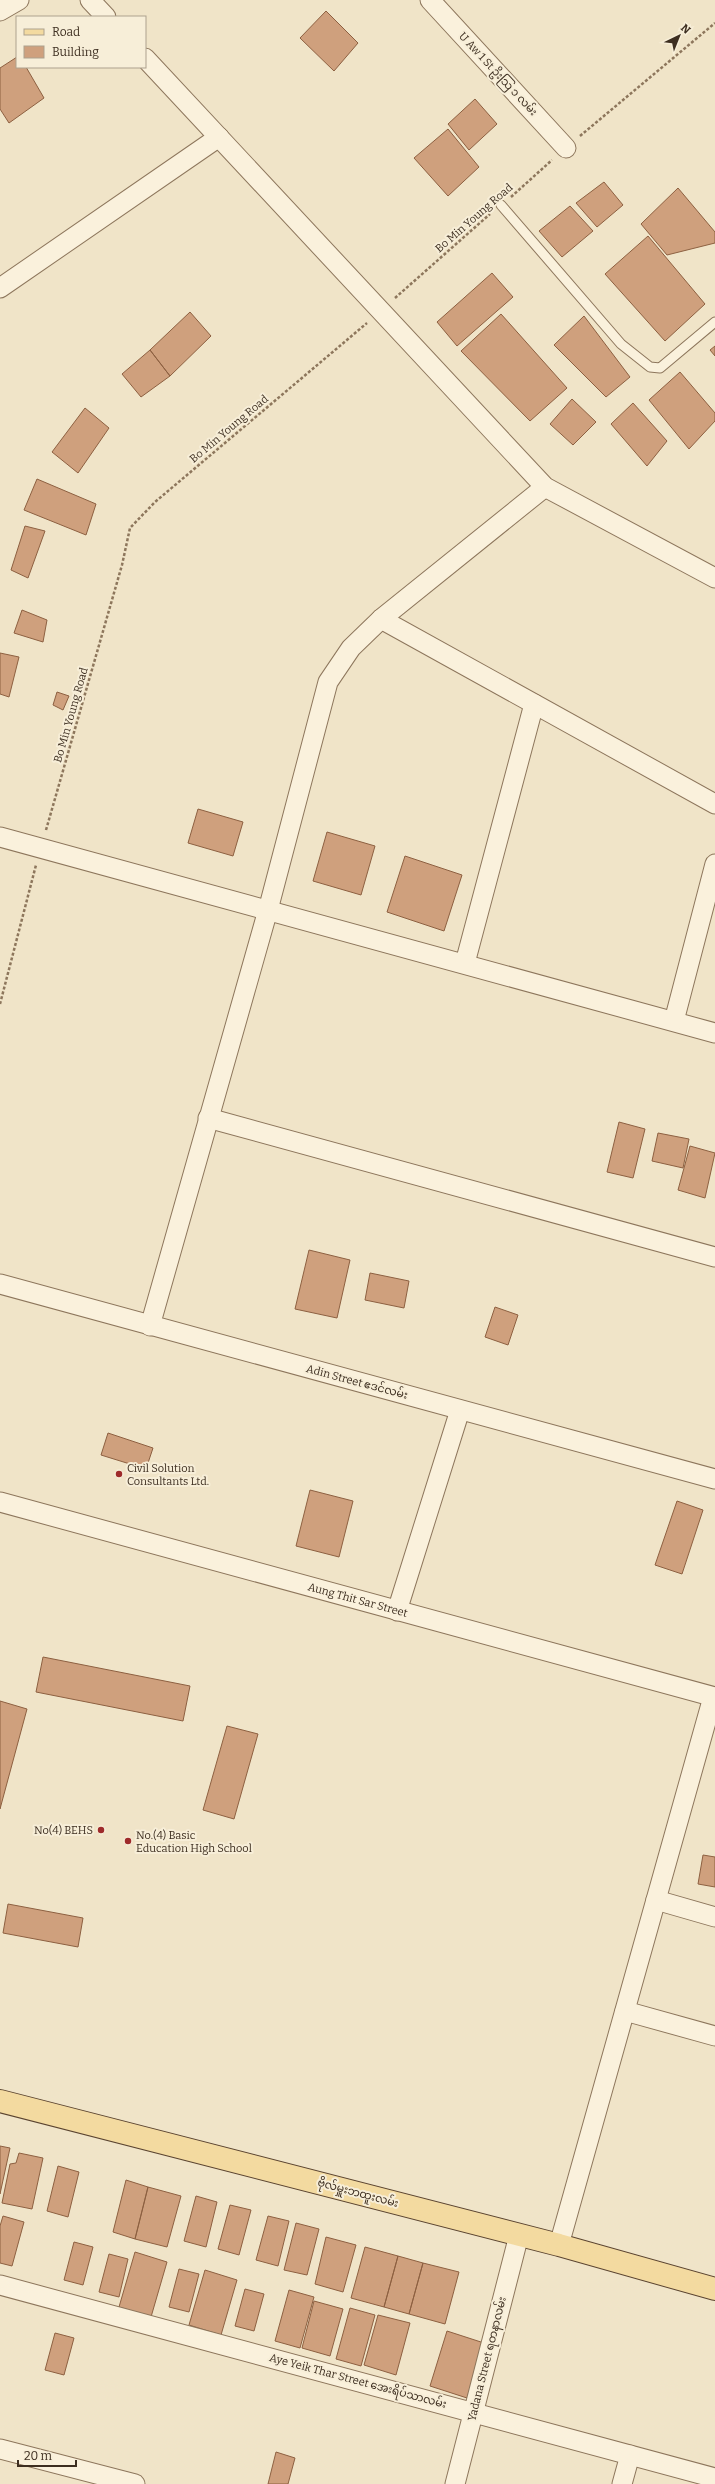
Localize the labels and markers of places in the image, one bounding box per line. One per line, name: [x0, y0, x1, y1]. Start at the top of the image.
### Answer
place label: Civil Solution Consultants Ltd.: [127, 1462, 209, 1488]
marker: Civil Solution Consultants Ltd.: [114, 1469, 124, 1479]
place label: No(4) BEHS: [34, 1824, 93, 1837]
marker: No(4) BEHS: [96, 1825, 106, 1835]
place label: No.(4) Basic Education High School: [136, 1829, 252, 1855]
marker: No.(4) Basic Education High School: [123, 1836, 133, 1846]

